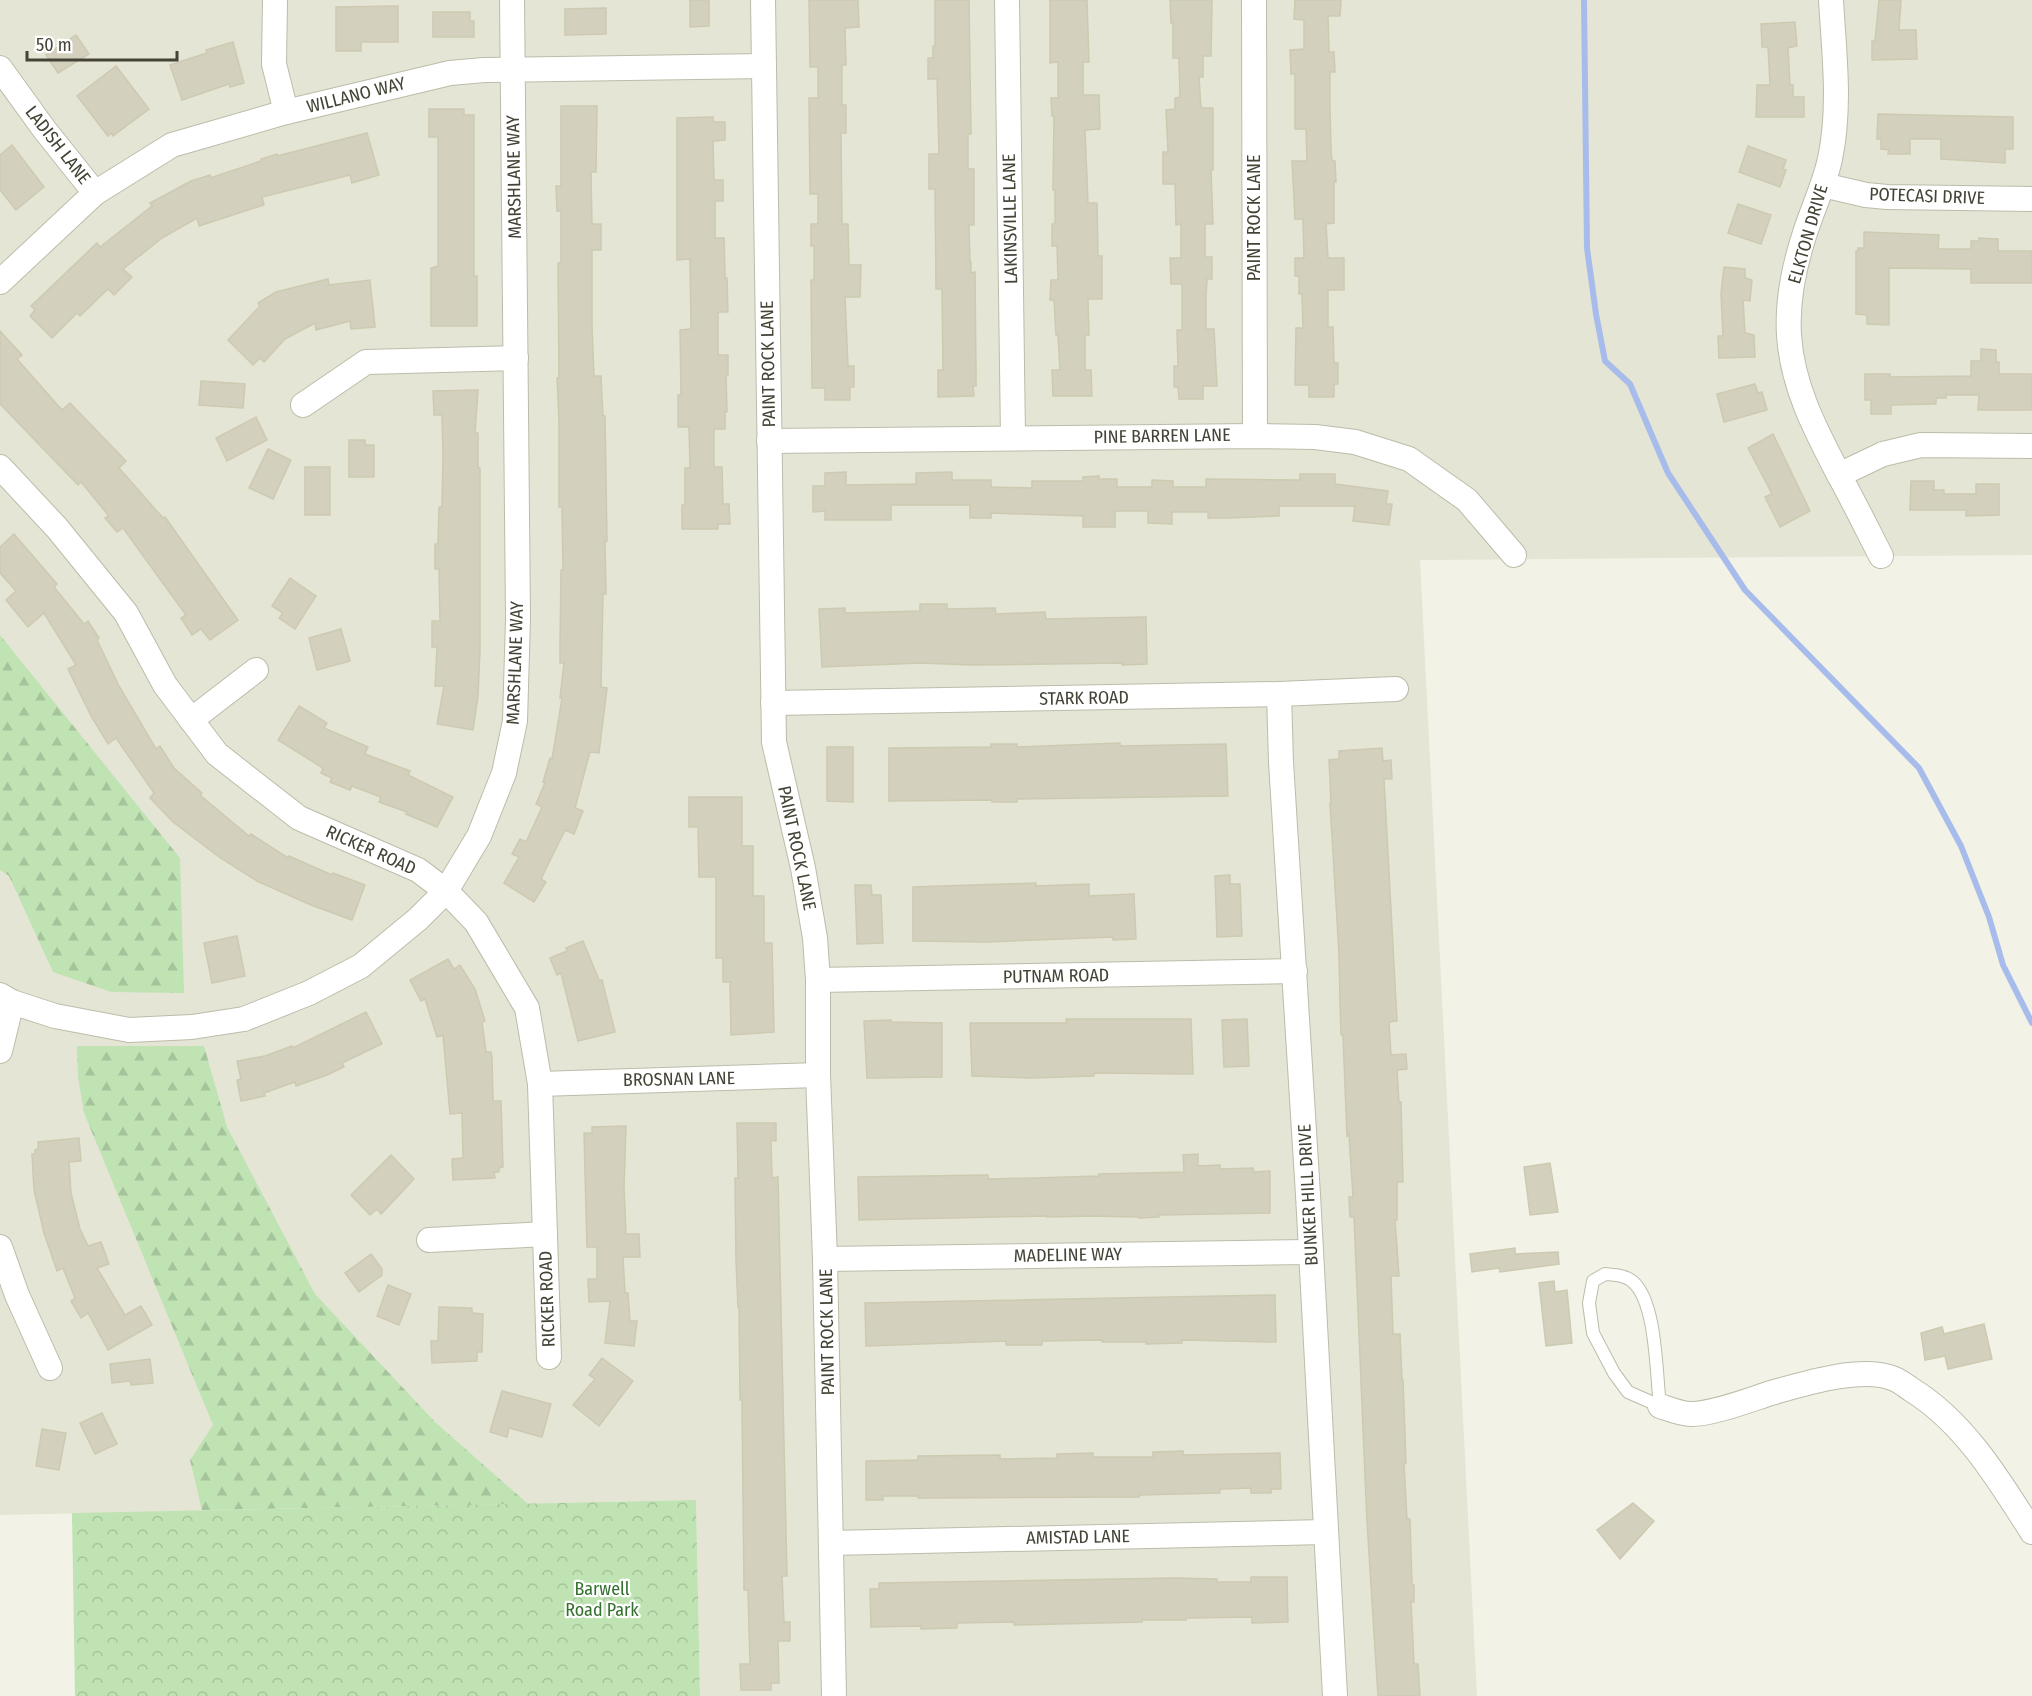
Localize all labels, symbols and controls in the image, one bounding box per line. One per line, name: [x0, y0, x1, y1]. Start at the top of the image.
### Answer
scale bar: [27, 24, 177, 62]
text: 50 m: [36, 34, 72, 56]
street label: WILLANO WAY: [304, 72, 408, 118]
street label: LADISH LANE: [21, 101, 95, 189]
street label: MARSHLANE WAY: [502, 115, 526, 239]
street label: LAKINSVILLE LANE: [998, 154, 1022, 284]
street label: PAINT ROCK LANE: [1243, 155, 1265, 281]
street label: ELKTON DRIVE: [1783, 182, 1833, 286]
street label: POTECASI DRIVE: [1869, 183, 1985, 209]
street label: PAINT ROCK LANE: [756, 300, 780, 428]
street label: PINE BARREN LANE: [1093, 424, 1231, 448]
street label: MARSHLANE WAY: [502, 601, 528, 725]
street label: STARK ROAD: [1039, 686, 1129, 710]
street label: PAINT ROCK LANE: [773, 784, 821, 912]
street label: RICKER ROAD: [323, 820, 419, 880]
street label: PUTNAM ROAD: [1003, 964, 1109, 988]
street label: BROSNAN LANE: [623, 1067, 735, 1091]
street label: BUNKER HILL DRIVE: [1293, 1124, 1323, 1266]
street label: MADELINE WAY: [1014, 1243, 1122, 1267]
street label: RICKER ROAD: [534, 1250, 560, 1348]
street label: PAINT ROCK LANE: [815, 1268, 839, 1396]
street label: AMISTAD LANE: [1026, 1525, 1130, 1549]
park label: Barwell Road Park: [565, 1578, 639, 1621]

